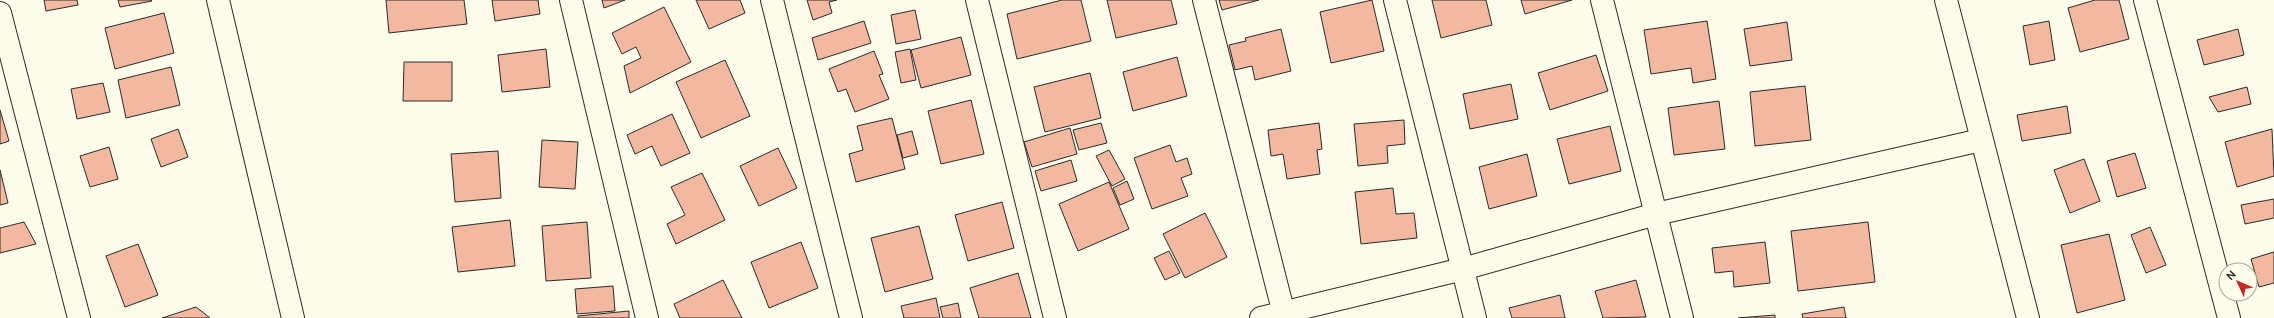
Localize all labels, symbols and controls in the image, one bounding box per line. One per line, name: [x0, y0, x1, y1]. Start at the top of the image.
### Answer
north arrow: [2218, 262, 2258, 302]
text: N: [2223, 267, 2239, 283]

